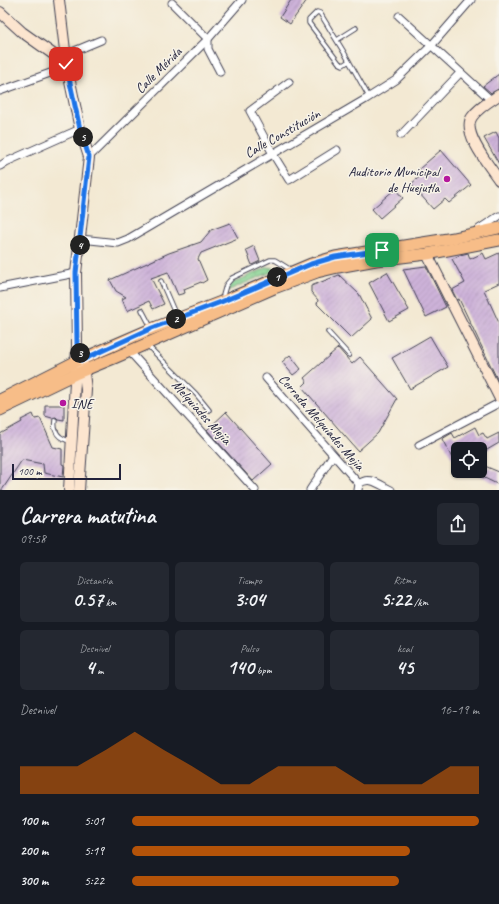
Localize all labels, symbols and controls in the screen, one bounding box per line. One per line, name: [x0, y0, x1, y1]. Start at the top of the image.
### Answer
street label: Calle Mérida: [132, 43, 186, 97]
pin: [49, 47, 83, 81]
icon: check: [55, 53, 77, 75]
street label: Calle Constitución: [242, 105, 324, 162]
pin: 5: [73, 127, 93, 147]
text: 5: [81, 130, 85, 144]
place label: Auditorio Municipal de Huejutla: [348, 163, 442, 196]
marker: Auditorio Municipal de Huejutla: [442, 174, 452, 184]
pin: [365, 233, 399, 267]
pin: 4: [70, 235, 90, 255]
text: 4: [78, 238, 82, 252]
icon: arrive: [371, 239, 393, 261]
pin: 1: [267, 267, 287, 287]
text: 1: [275, 270, 279, 284]
pin: 2: [166, 309, 186, 329]
text: 2: [174, 312, 178, 326]
pin: 3: [70, 343, 90, 363]
text: 3: [78, 346, 82, 360]
street label: Cerrada Melquíades Mejía: [275, 371, 369, 475]
street label: Melquiades Mejía: [168, 377, 236, 449]
place label: INE: [71, 395, 95, 412]
marker: INE: [58, 398, 68, 408]
map controls: [451, 442, 487, 478]
button: locate: [451, 442, 487, 478]
scale bar: [12, 462, 121, 481]
text: 100 m: [18, 464, 42, 478]
text: Carrera matutina: [20, 502, 155, 530]
button: share: [437, 503, 479, 545]
text: 09:58: [20, 531, 46, 547]
text: Distancia: [76, 573, 113, 587]
text: Tiempo: [237, 573, 262, 587]
text: Ritmo: [393, 573, 416, 587]
text: 0.57: [73, 587, 103, 612]
text: 3:04: [234, 587, 265, 612]
text: 5:22: [381, 587, 411, 612]
text: km: [103, 595, 116, 609]
text: /km: [411, 595, 428, 609]
text: Desnivel: [80, 641, 109, 655]
text: Pulso: [240, 641, 259, 655]
text: kcal: [397, 641, 412, 655]
text: 4: [86, 655, 95, 680]
text: 140: [227, 655, 254, 680]
text: 45: [396, 655, 413, 680]
text: m: [95, 663, 103, 677]
text: bpm: [254, 663, 272, 677]
text: Desnivel: [20, 702, 55, 718]
text: 16–19 m: [439, 702, 479, 718]
text: 100 m: [20, 813, 48, 829]
text: 5:01: [84, 813, 104, 829]
text: 200 m: [20, 843, 48, 859]
text: 5:19: [84, 843, 104, 859]
text: 300 m: [20, 873, 48, 889]
text: 5:22: [84, 873, 104, 889]

